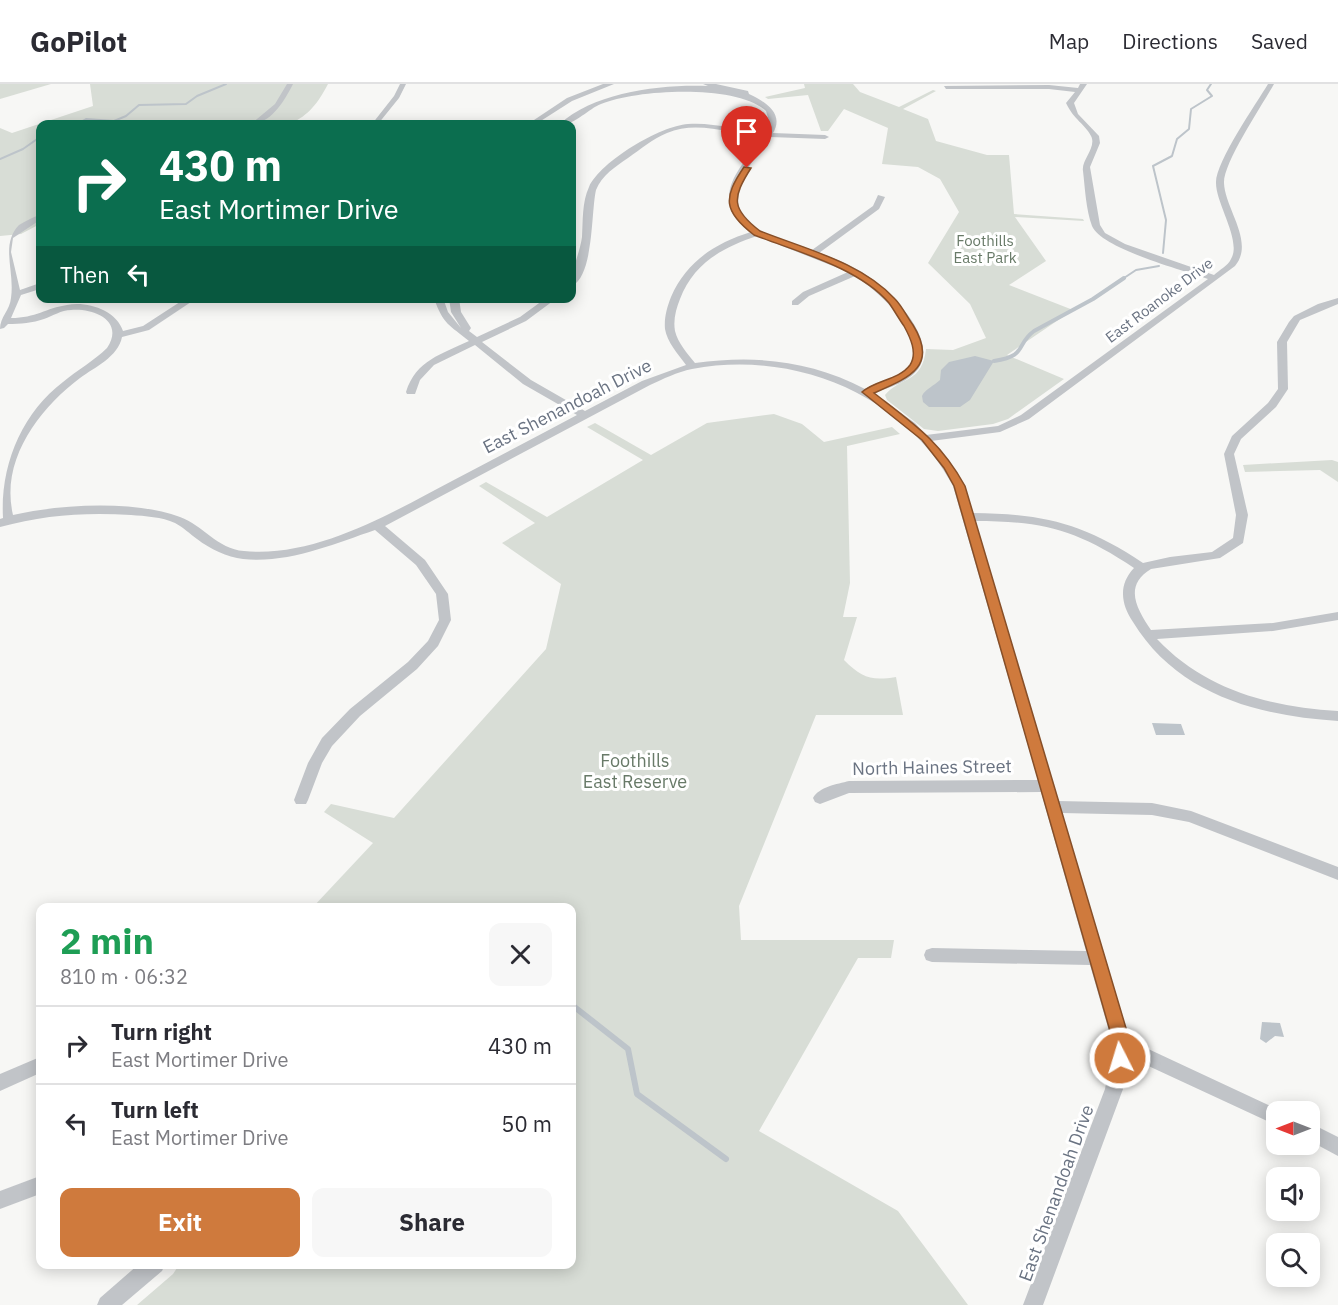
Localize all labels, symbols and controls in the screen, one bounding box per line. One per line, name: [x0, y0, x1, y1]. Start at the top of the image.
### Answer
text: GoPilot: [30, 23, 127, 60]
text: Map: [1049, 27, 1089, 55]
text: Directions: [1122, 27, 1218, 55]
text: Saved: [1251, 27, 1308, 55]
pin: [721, 106, 772, 168]
icon: arrive: [730, 115, 763, 148]
text: 430 m: [159, 138, 282, 193]
icon: right: [60, 144, 138, 222]
text: East Mortimer Drive: [159, 191, 399, 226]
park label: Foothills East Park: [953, 231, 1017, 267]
street label: East Roanoke Drive: [1101, 253, 1217, 347]
icon: left: [122, 258, 155, 291]
text: Then: [60, 260, 110, 289]
street label: East Shenandoah Drive: [479, 353, 655, 459]
park label: Foothills East Reserve: [583, 749, 687, 793]
street label: North Haines Street: [852, 754, 1012, 780]
text: 2 min: [60, 917, 154, 964]
button: close: [489, 923, 552, 986]
text: 810 m · 06:32: [60, 963, 188, 990]
text: Turn right: [111, 1017, 212, 1046]
position arrow: [1088, 1026, 1152, 1090]
icon: right: [60, 1029, 93, 1062]
text: 430 m: [488, 1031, 552, 1060]
text: East Mortimer Drive: [111, 1046, 288, 1073]
text: Turn left: [111, 1095, 199, 1124]
street label: East Shenandoah Drive: [1013, 1101, 1099, 1284]
north arrow: [1266, 1101, 1320, 1155]
map controls: [1266, 1101, 1320, 1287]
icon: left: [60, 1107, 93, 1140]
text: 50 m: [501, 1109, 552, 1138]
text: East Mortimer Drive: [111, 1124, 288, 1151]
button: sound: [1266, 1167, 1320, 1221]
button: Exit: [60, 1188, 300, 1257]
button: Share: [312, 1188, 552, 1257]
button: search: [1266, 1233, 1320, 1287]

